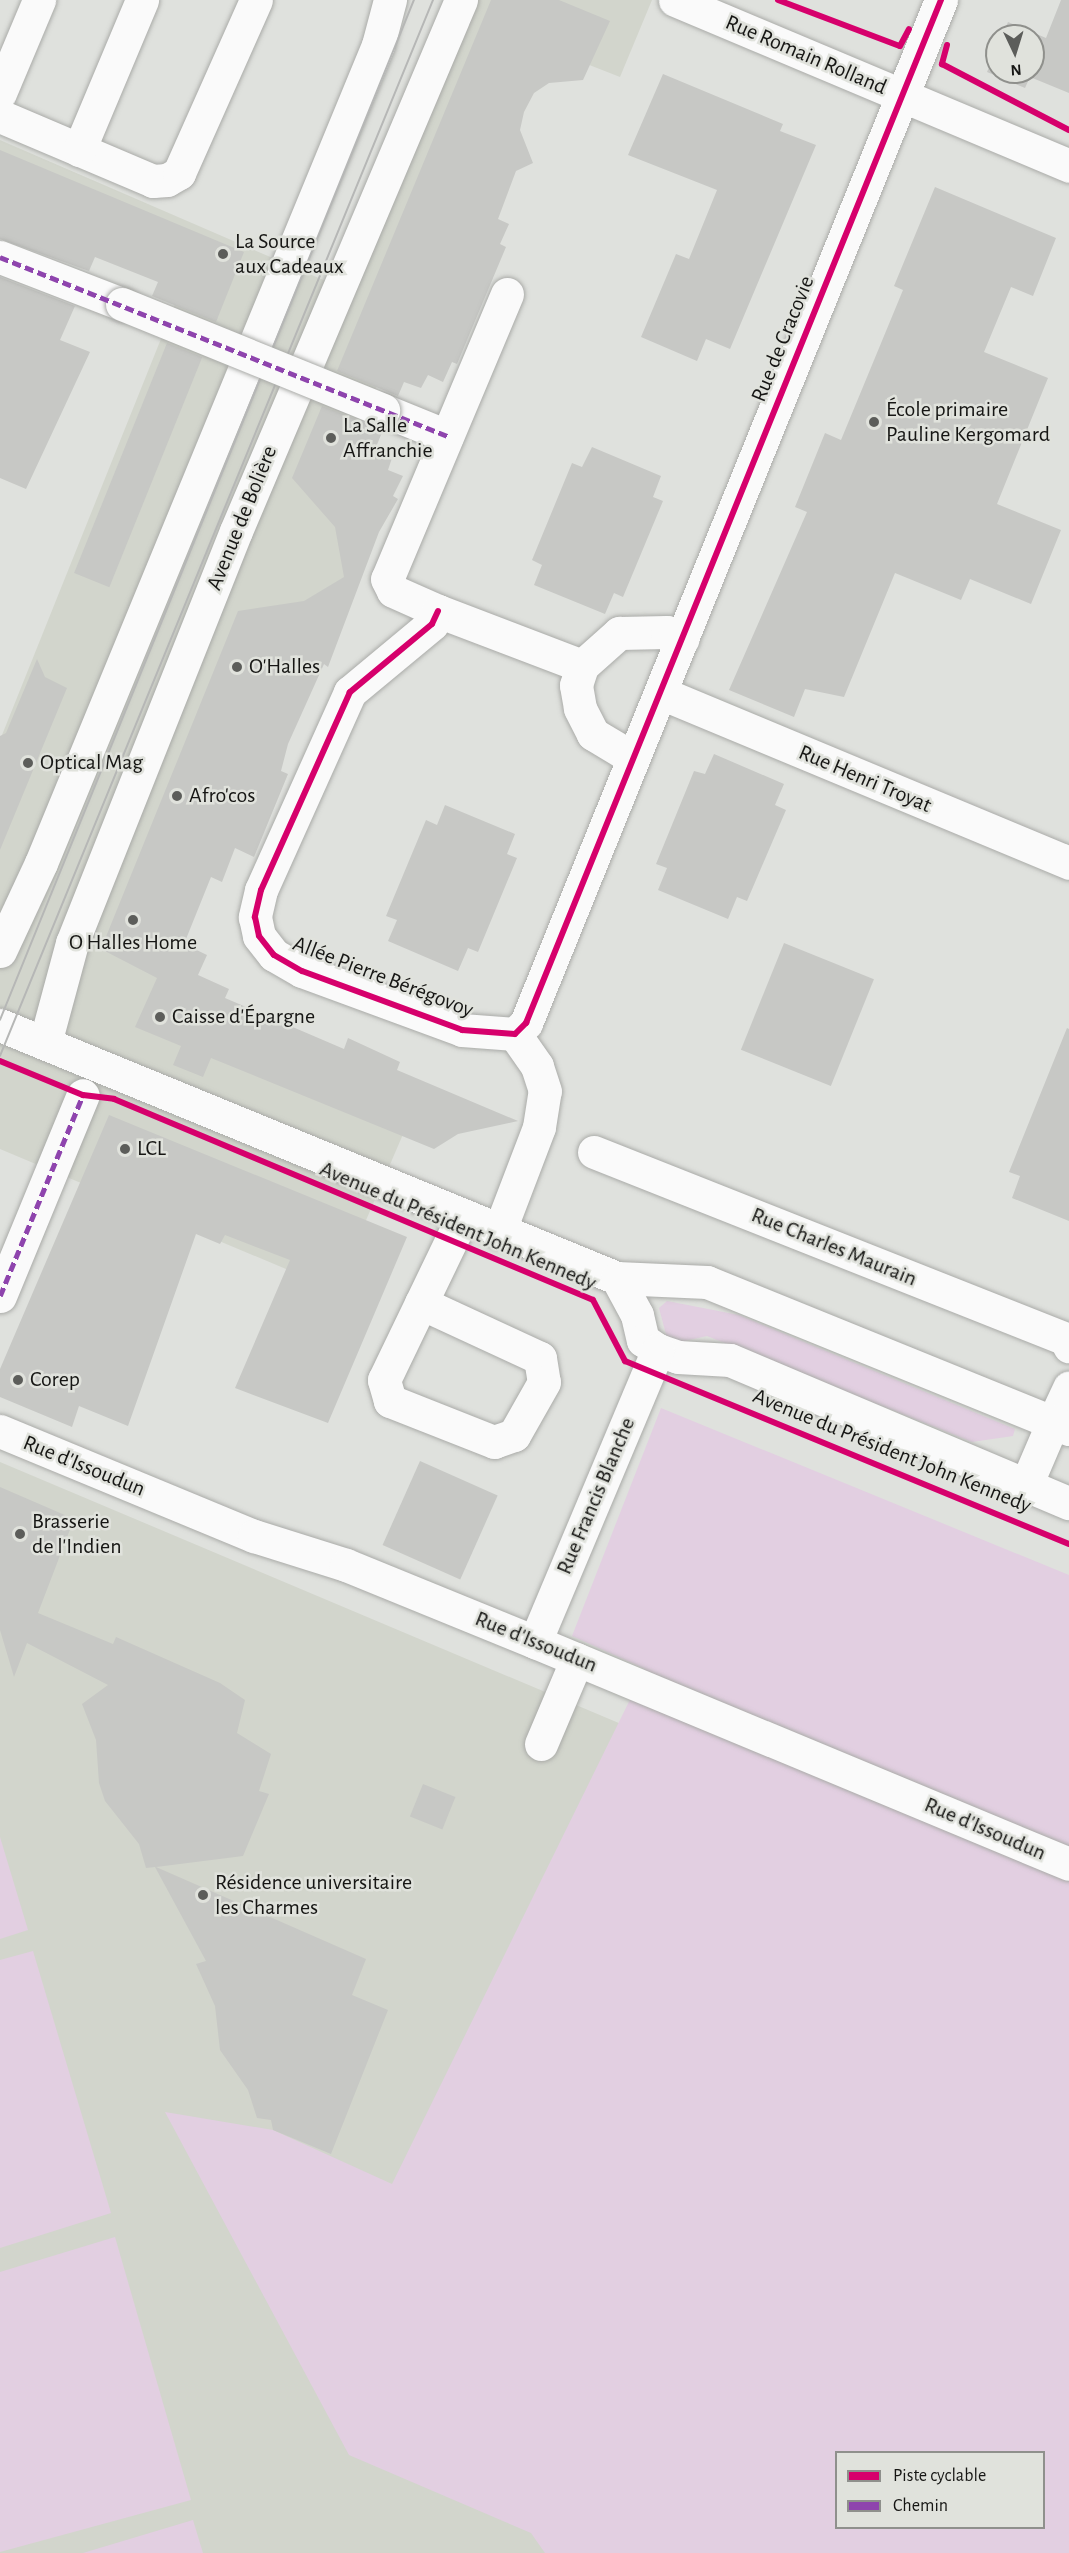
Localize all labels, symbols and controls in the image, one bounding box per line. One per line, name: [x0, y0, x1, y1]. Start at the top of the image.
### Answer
street label: Rue Romain Rolland: [721, 9, 891, 101]
north arrow: [985, 24, 1045, 84]
text: N: [1010, 62, 1022, 78]
place label: La Source aux Cadeaux: [235, 228, 344, 280]
marker: La Source aux Cadeaux: [216, 247, 230, 261]
street label: Rue de Cracovie: [746, 272, 820, 406]
place label: École primaire Pauline Kergomard: [886, 396, 1050, 448]
place label: La Salle Affranchie: [343, 412, 433, 464]
marker: École primaire Pauline Kergomard: [867, 415, 881, 429]
marker: La Salle Affranchie: [324, 431, 338, 445]
street label: Avenue de Bolière: [201, 442, 283, 594]
place label: O'Halles: [249, 654, 320, 680]
marker: O'Halles: [230, 660, 244, 674]
street label: Rue Henri Troyat: [795, 739, 935, 819]
place label: Optical Mag: [40, 750, 143, 776]
marker: Optical Mag: [21, 756, 35, 770]
place label: Afro'cos: [189, 783, 255, 809]
marker: Afro'cos: [170, 789, 184, 803]
marker: O Halles Home: [126, 913, 140, 927]
place label: O Halles Home: [69, 930, 197, 956]
street label: Allée Pierre Bérégovoy: [289, 930, 477, 1024]
place label: Caisse d'Épargne: [172, 1004, 315, 1030]
marker: Caisse d'Épargne: [153, 1010, 167, 1024]
place label: LCL: [137, 1136, 166, 1162]
marker: LCL: [118, 1142, 132, 1156]
street label: Avenue du Président John Kennedy: [316, 1156, 600, 1296]
street label: Rue Charles Maurain: [747, 1202, 921, 1292]
place label: Corep: [30, 1367, 80, 1393]
marker: Corep: [11, 1373, 25, 1387]
street label: Avenue du Président John Kennedy: [749, 1383, 1035, 1519]
street label: Rue Francis Blanche: [551, 1414, 641, 1578]
street label: Rue d'Issoudun: [19, 1430, 149, 1502]
place label: Brasserie de l'Indien: [32, 1508, 121, 1560]
marker: Brasserie de l'Indien: [13, 1527, 27, 1541]
street label: Rue d'Issoudun: [471, 1606, 601, 1678]
street label: Rue d'Issoudun: [920, 1792, 1050, 1866]
place label: Résidence universitaire les Charmes: [215, 1869, 412, 1921]
marker: Résidence universitaire les Charmes: [196, 1888, 210, 1902]
legend: [835, 2451, 1045, 2529]
text: Piste cyclable: [893, 2467, 986, 2485]
text: Chemin: [893, 2497, 948, 2515]

